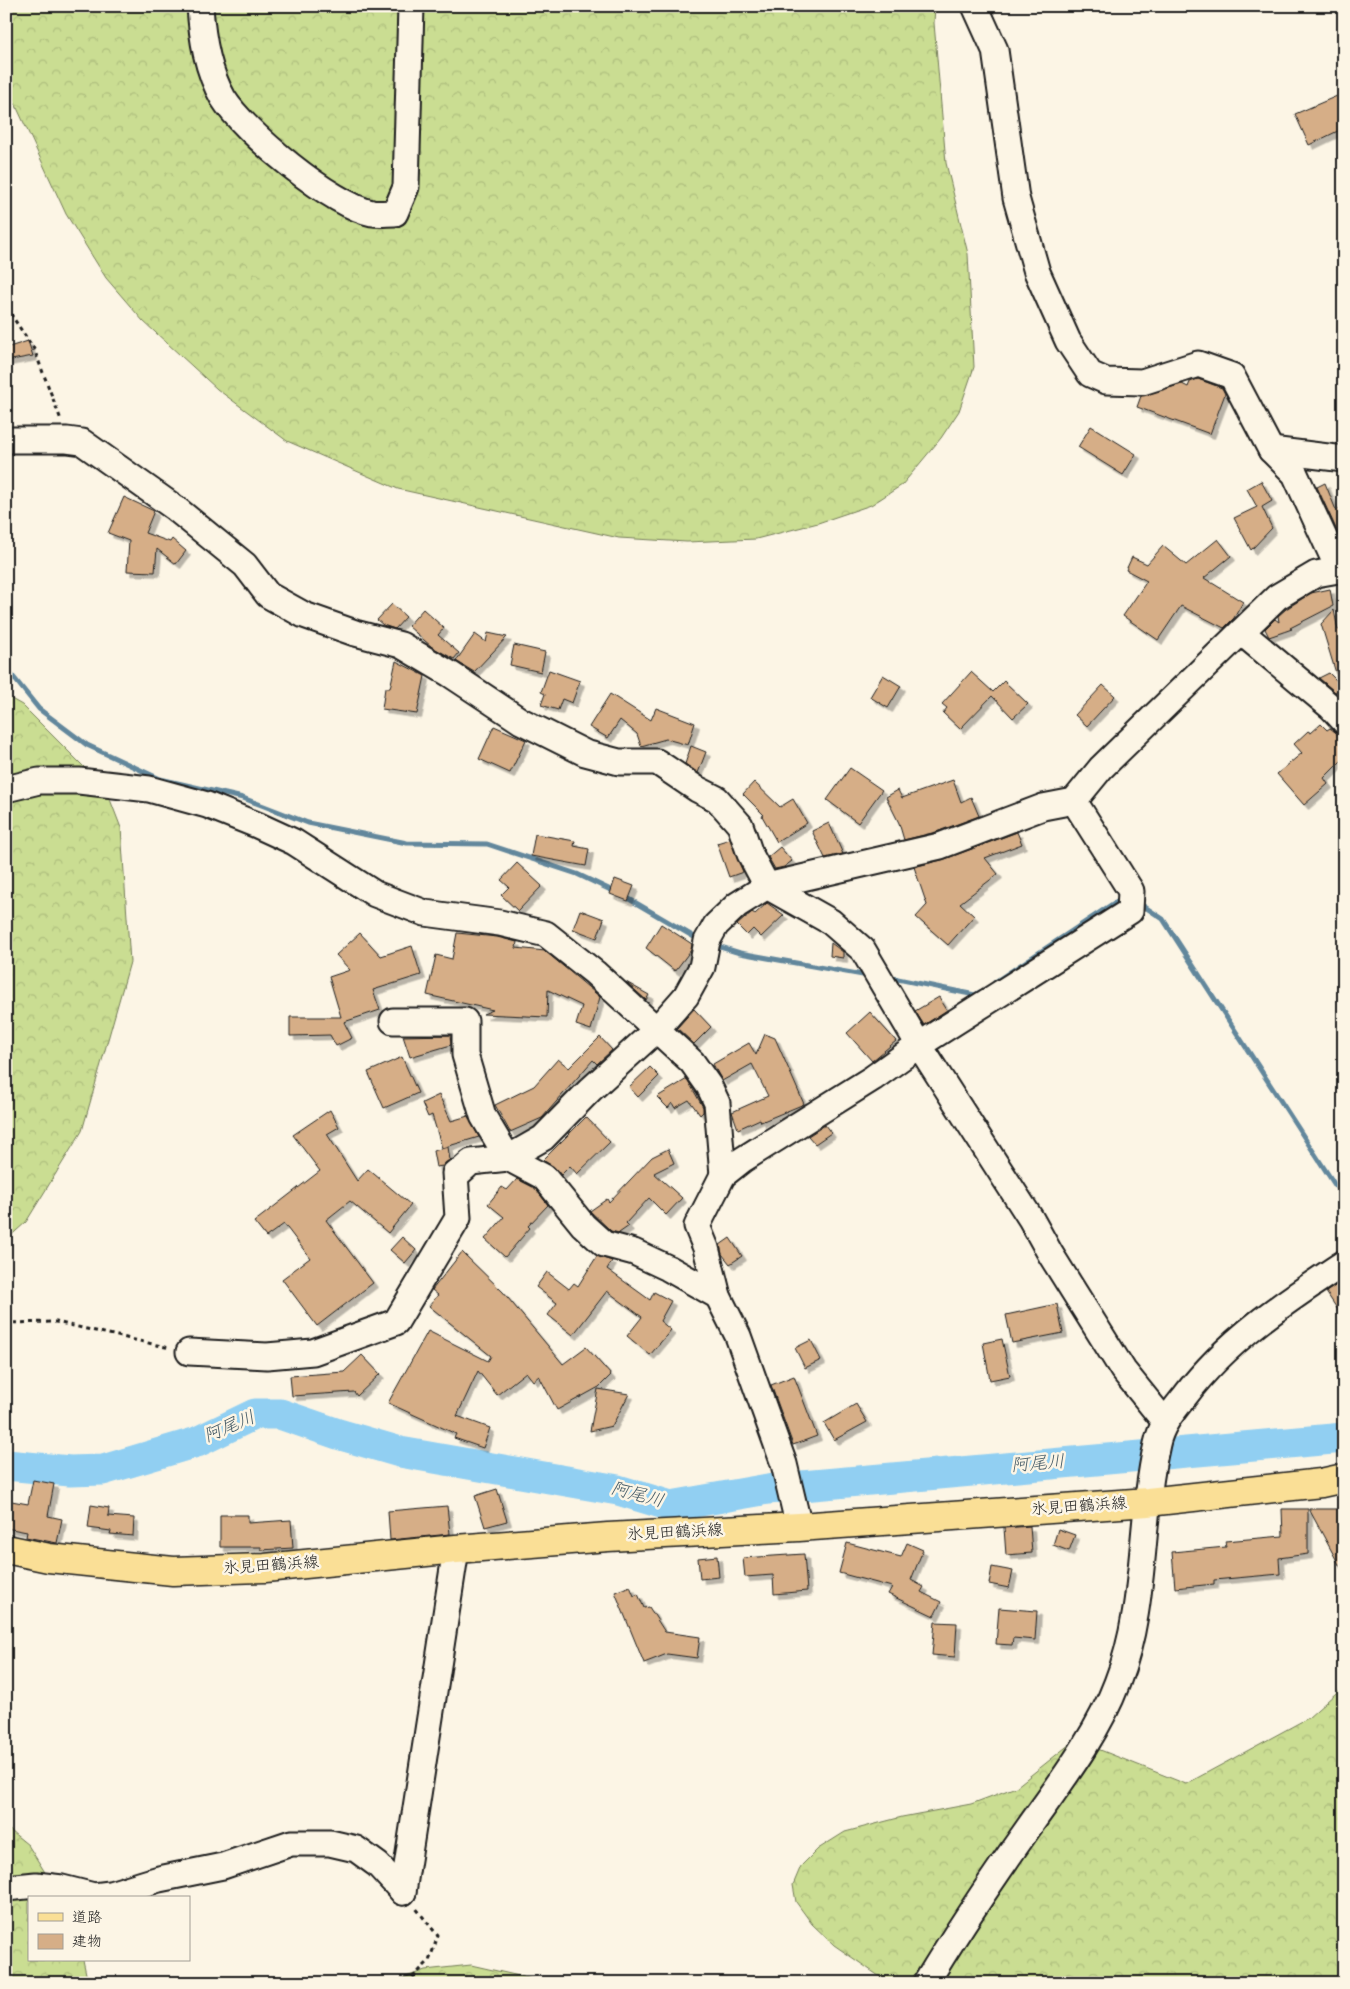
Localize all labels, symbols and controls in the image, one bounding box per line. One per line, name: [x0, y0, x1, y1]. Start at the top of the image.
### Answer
water label: 阿尾川: [200, 1405, 260, 1451]
water label: 阿尾川: [1010, 1450, 1066, 1480]
water label: 阿尾川: [608, 1476, 666, 1516]
street label: 氷見田鶴浜線: [1030, 1492, 1128, 1522]
street label: 氷見田鶴浜線: [626, 1519, 724, 1547]
street label: 氷見田鶴浜線: [222, 1551, 320, 1581]
legend: [28, 1896, 190, 1962]
text: 道路: [72, 1907, 102, 1929]
text: 建物: [72, 1931, 102, 1953]

